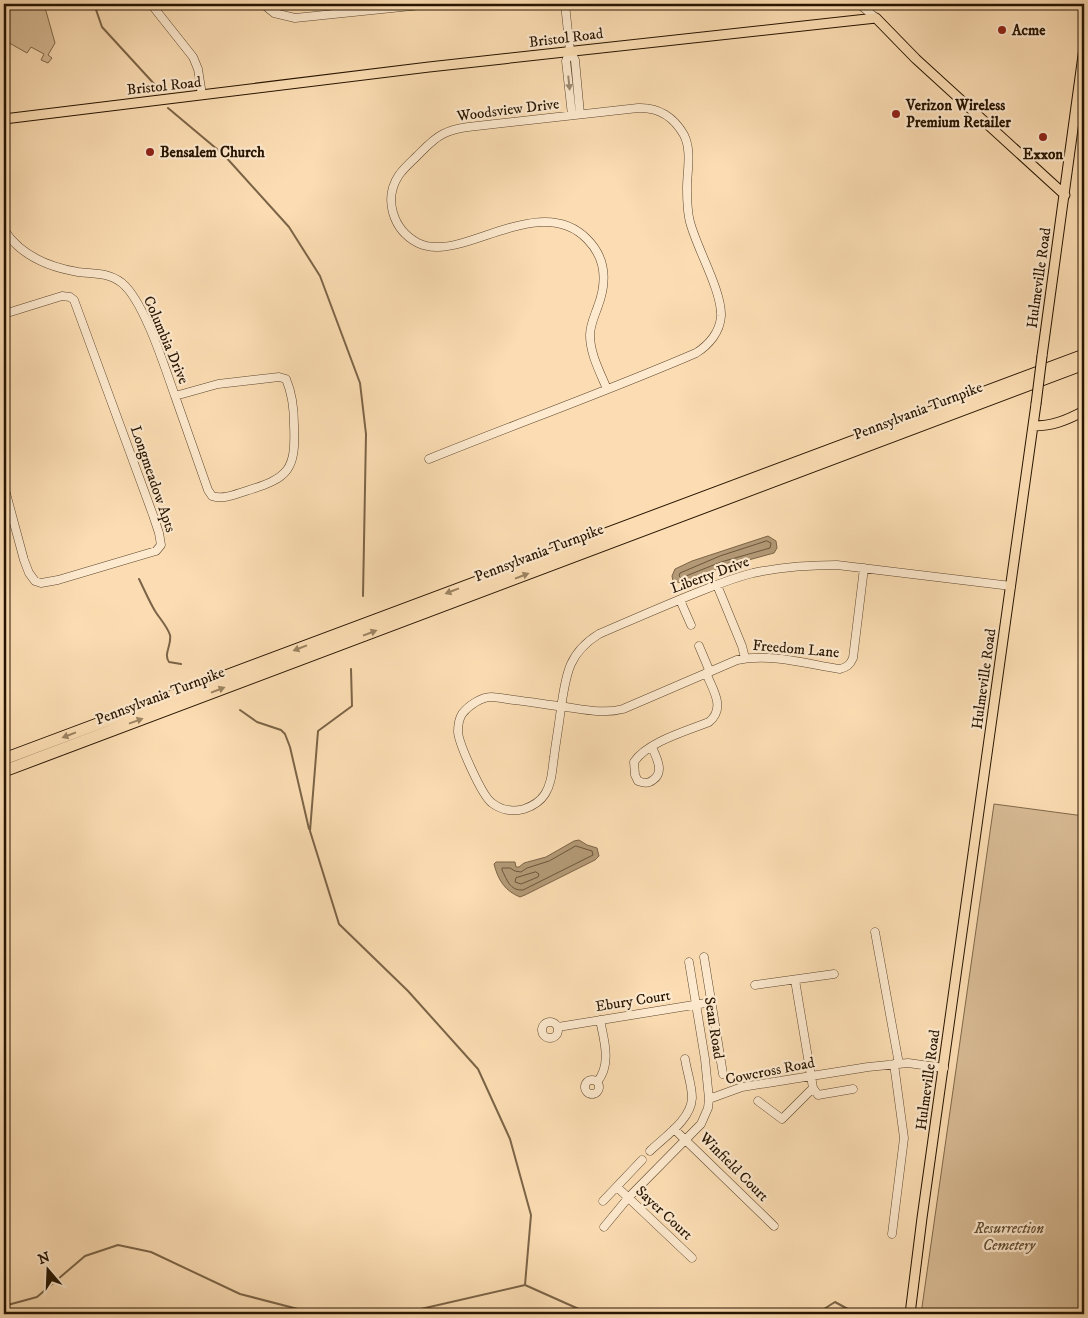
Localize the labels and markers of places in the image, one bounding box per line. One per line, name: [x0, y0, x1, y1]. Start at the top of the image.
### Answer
place label: Acme: [1011, 21, 1046, 40]
marker: Acme: [996, 24, 1008, 36]
place label: Verizon Wireless Premium Retailer: [905, 96, 1011, 132]
marker: Verizon Wireless Premium Retailer: [890, 108, 902, 120]
marker: Exxon: [1037, 131, 1049, 143]
place label: Bensalem Church: [160, 143, 265, 162]
place label: Exxon: [1023, 145, 1063, 164]
marker: Bensalem Church: [144, 146, 156, 158]

